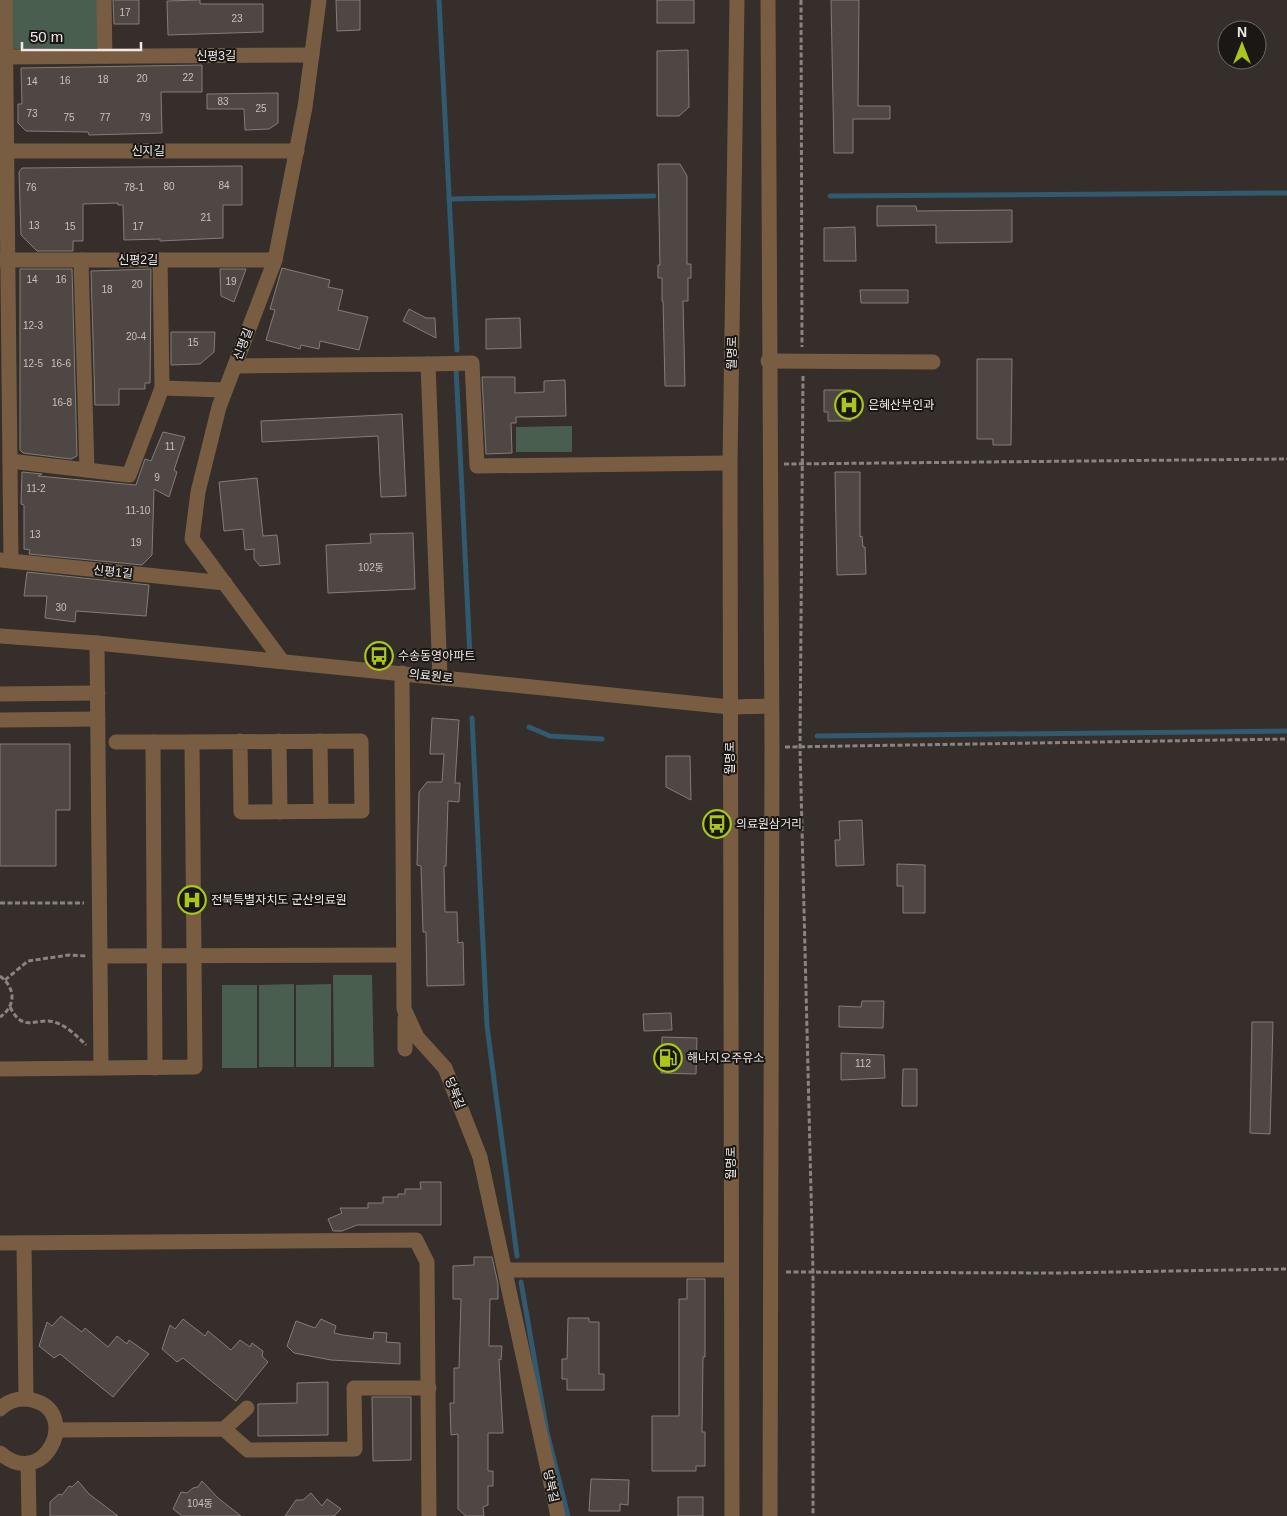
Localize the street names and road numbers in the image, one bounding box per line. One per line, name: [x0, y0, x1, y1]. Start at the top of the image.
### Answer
street label: 신평3길: [196, 49, 236, 63]
street label: 신지길: [131, 144, 165, 158]
street label: 신평2길: [118, 253, 158, 267]
street label: 신평길: [231, 326, 255, 362]
street label: 월명로: [725, 336, 739, 370]
street label: 신평1길: [92, 563, 134, 581]
street label: 의료원로: [408, 667, 454, 685]
street label: 월명로: [723, 741, 737, 775]
street label: 당북길: [442, 1075, 468, 1111]
street label: 월명로: [724, 1146, 738, 1180]
street label: 당북길: [540, 1468, 562, 1504]

